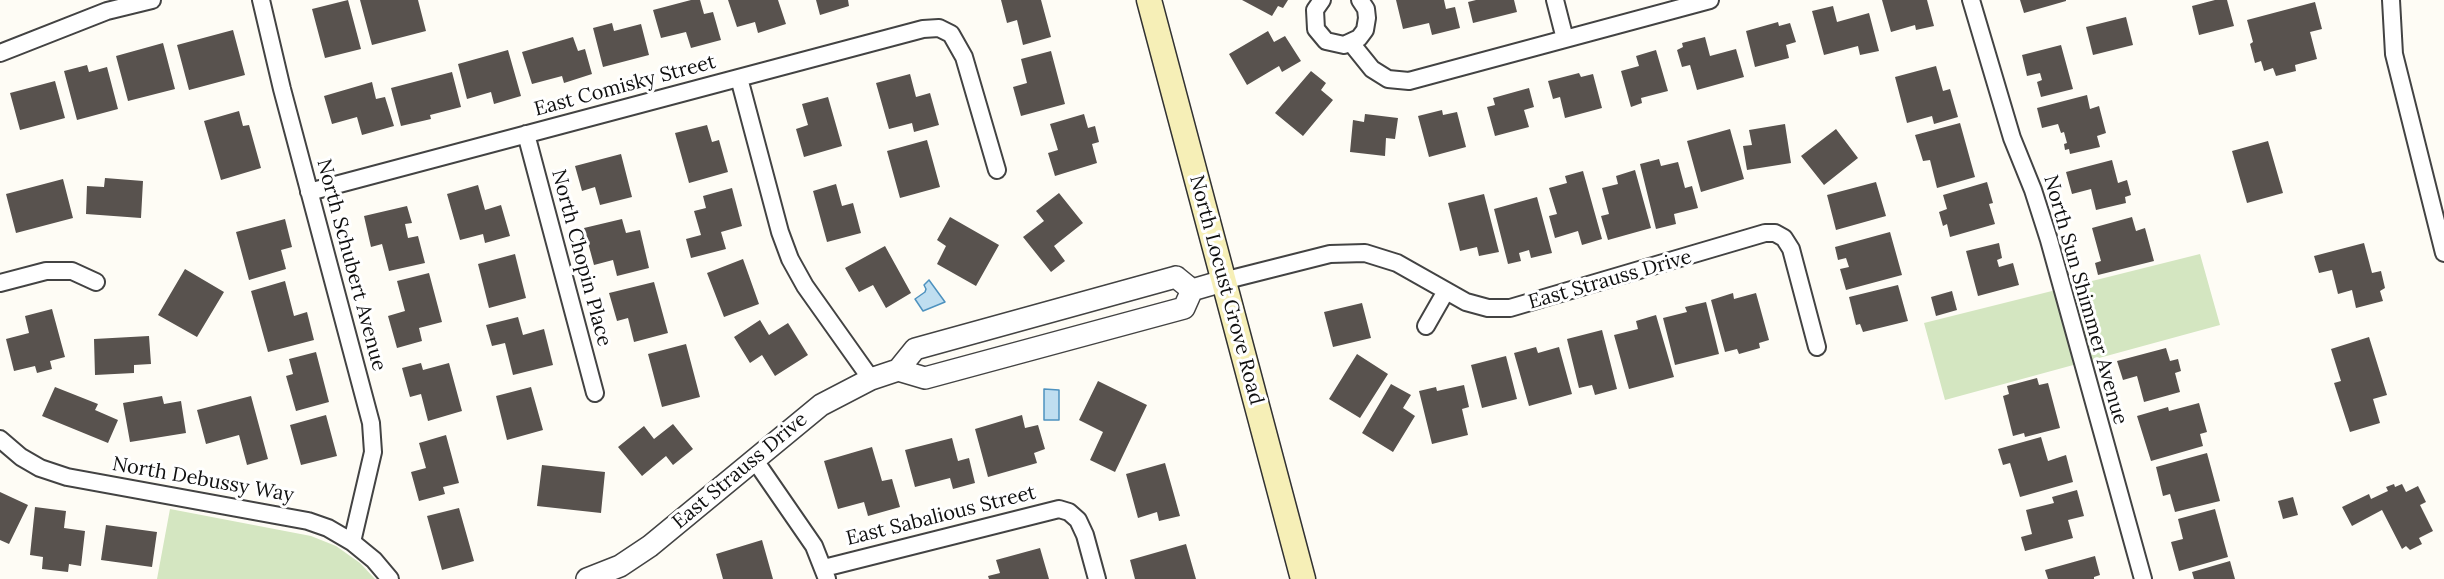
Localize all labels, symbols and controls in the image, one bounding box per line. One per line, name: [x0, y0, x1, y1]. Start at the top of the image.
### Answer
street label: East Comisky Street: [532, 50, 718, 122]
street label: North Schubert Avenue: [311, 156, 391, 374]
street label: North Chopin Place: [546, 167, 616, 349]
street label: North Sun Shimmer Avenue: [2038, 172, 2132, 428]
street label: North Locust Grove Road: [1184, 173, 1268, 407]
street label: East Strauss Drive: [1526, 245, 1694, 315]
street label: East Strauss Drive: [668, 408, 812, 534]
street label: North Debussy Way: [110, 452, 296, 508]
street label: East Sabalious Street: [844, 481, 1038, 551]

